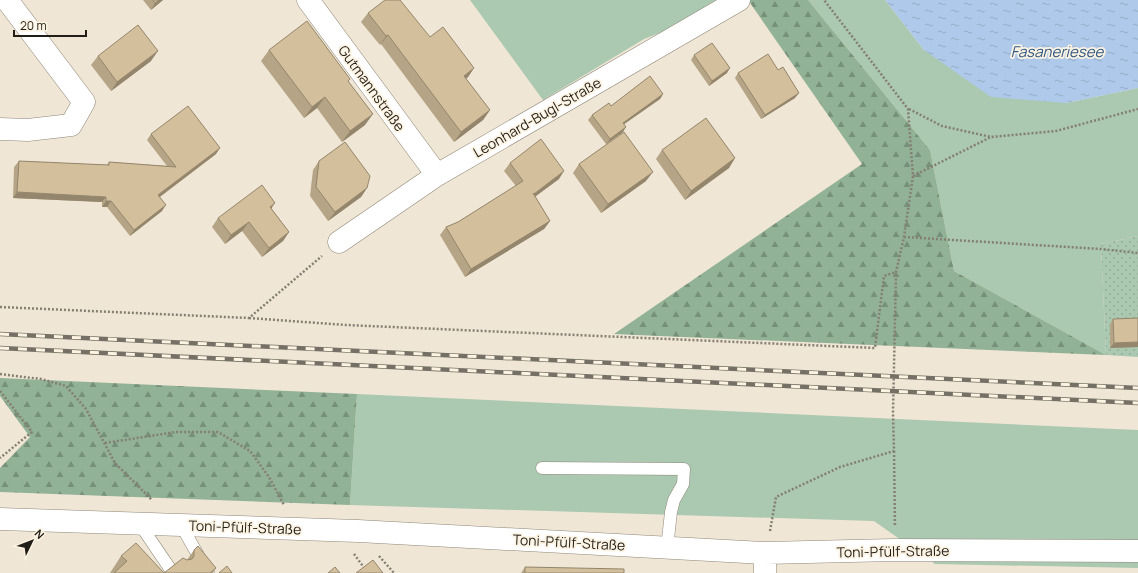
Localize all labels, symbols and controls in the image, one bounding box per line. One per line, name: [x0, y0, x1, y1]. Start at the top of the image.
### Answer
scale bar: [14, 12, 86, 38]
text: 20 m: [20, 17, 47, 34]
street label: Gutmannstraße: [334, 41, 410, 135]
water label: Fasaneriesee: [1011, 41, 1104, 62]
street label: Leonhard-Bugl-Straße: [470, 73, 604, 161]
street label: Toni-Pfülf-Straße: [188, 516, 302, 538]
north arrow: [12, 521, 52, 561]
text: N: [31, 526, 48, 542]
street label: Toni-Pfülf-Straße: [512, 530, 626, 554]
street label: Toni-Pfülf-Straße: [836, 541, 950, 561]

